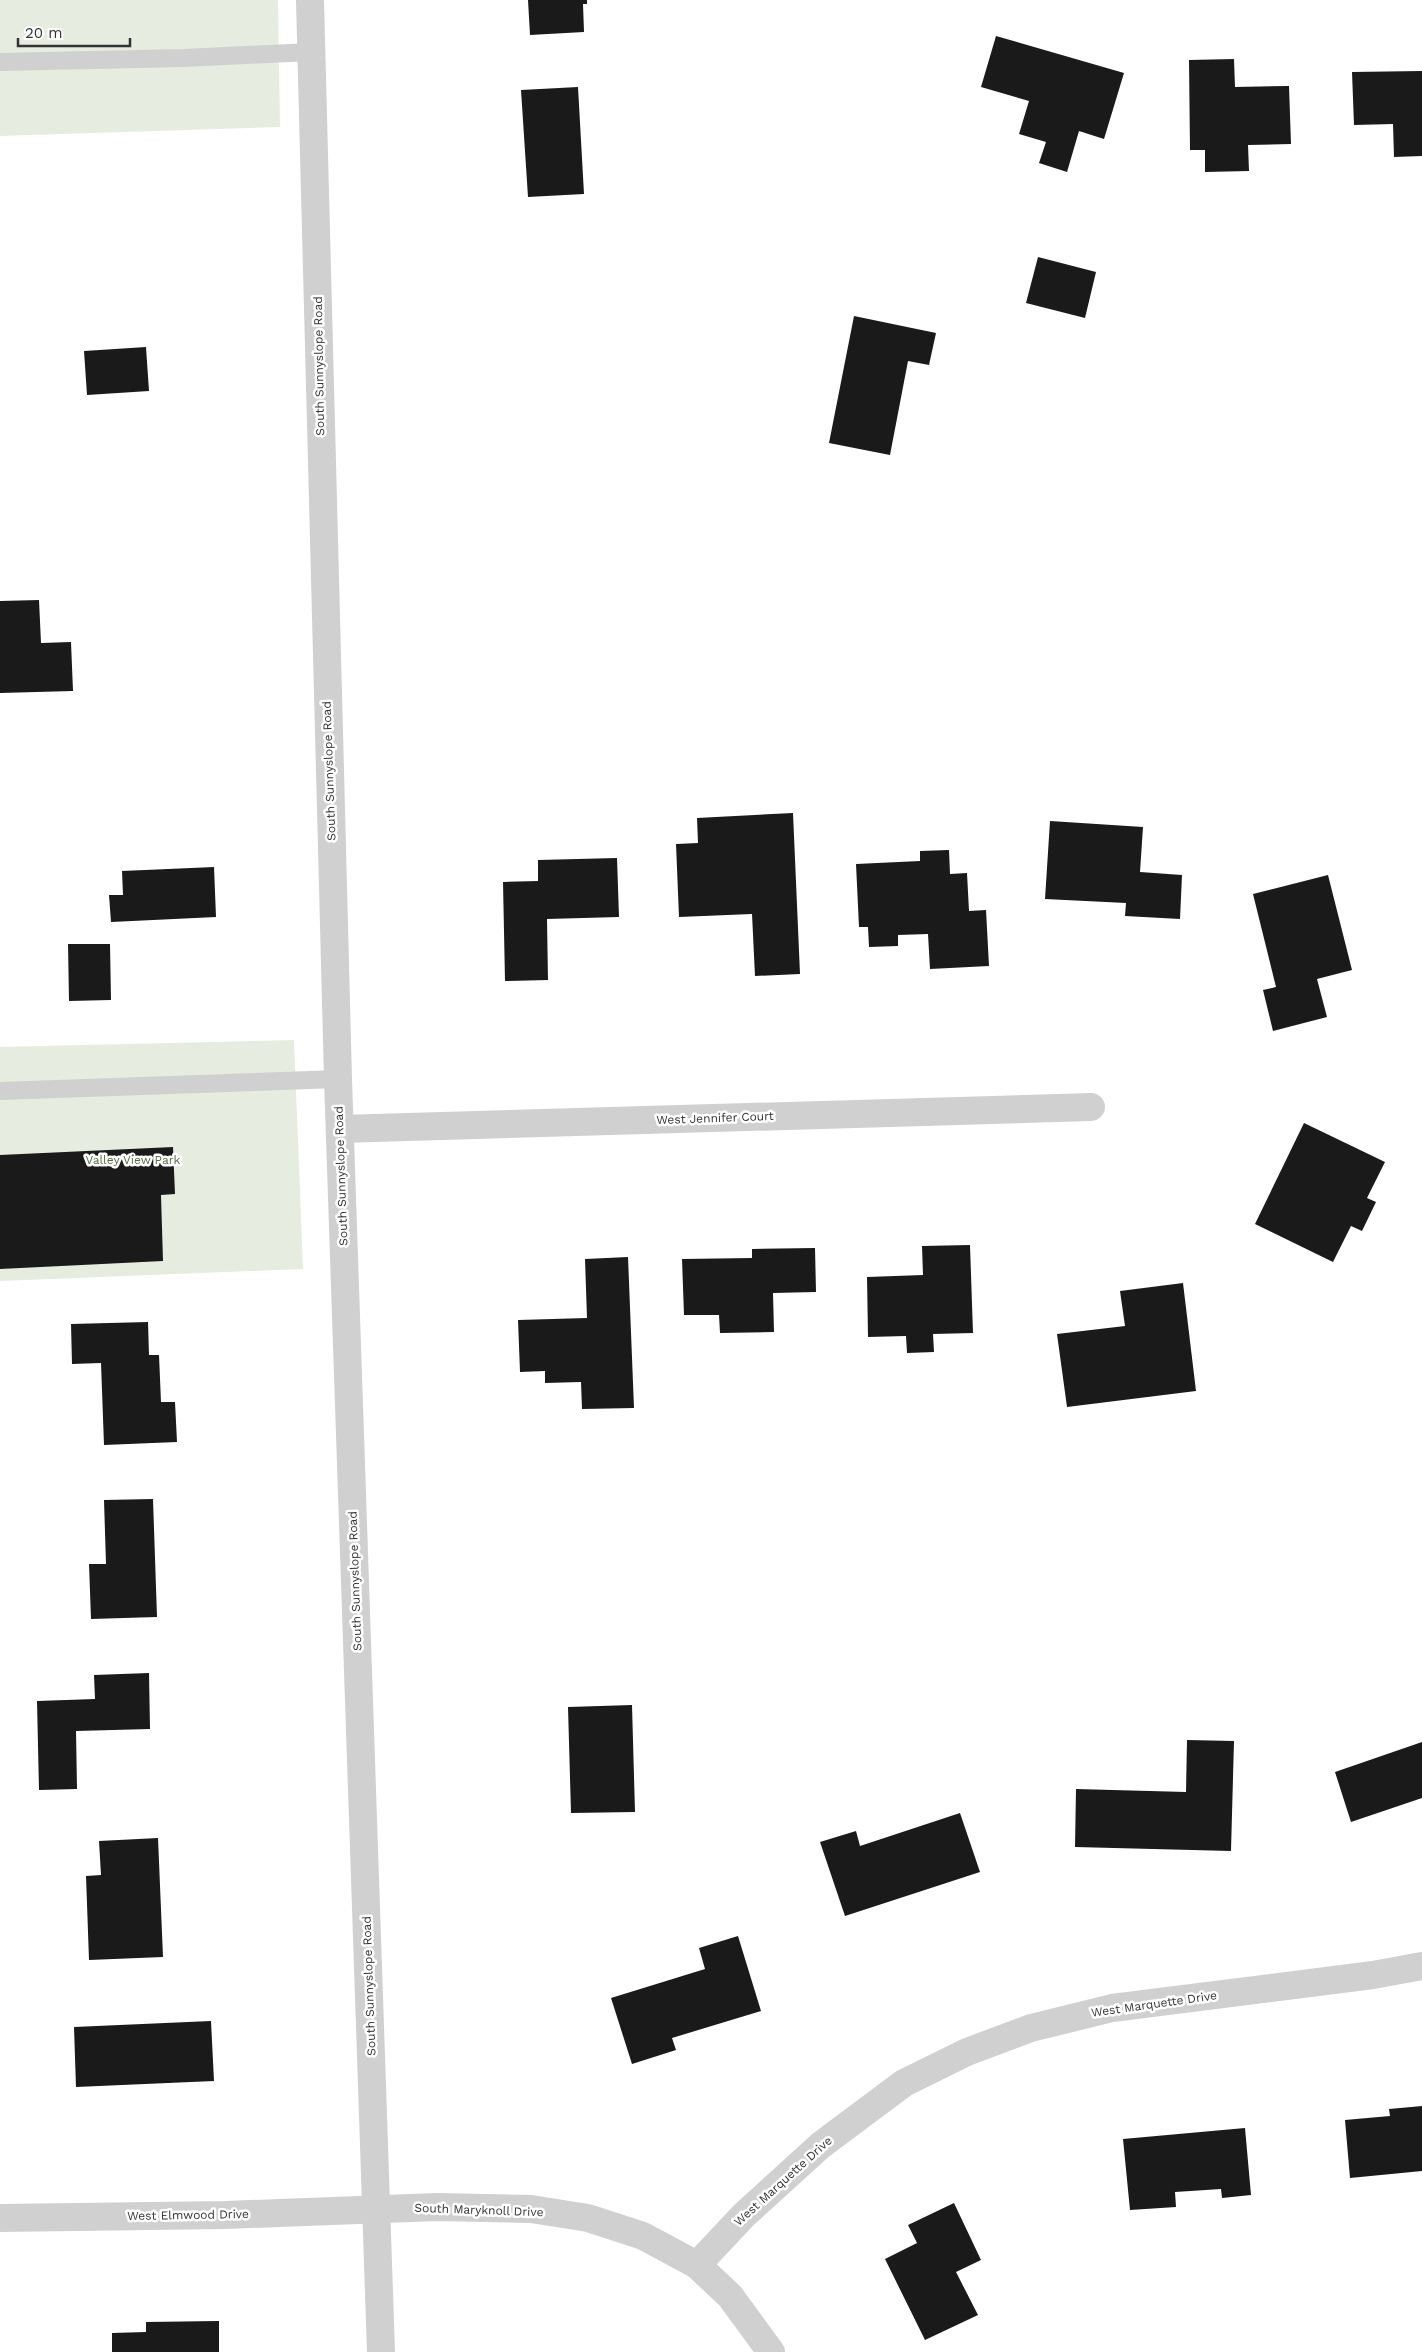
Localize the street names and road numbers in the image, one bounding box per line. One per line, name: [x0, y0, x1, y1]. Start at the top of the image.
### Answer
street label: South Sunnyslope Road: [311, 296, 327, 436]
street label: South Sunnyslope Road: [320, 701, 338, 841]
street label: South Sunnyslope Road: [332, 1106, 350, 1246]
street label: West Jennifer Court: [656, 1109, 774, 1127]
street label: South Sunnyslope Road: [346, 1511, 364, 1651]
street label: South Sunnyslope Road: [360, 1916, 378, 2056]
street label: West Marquette Drive: [1090, 1988, 1218, 2020]
street label: West Marquette Drive: [731, 2133, 835, 2229]
street label: South Maryknoll Drive: [414, 2201, 544, 2219]
street label: West Elmwood Drive: [127, 2207, 249, 2223]

